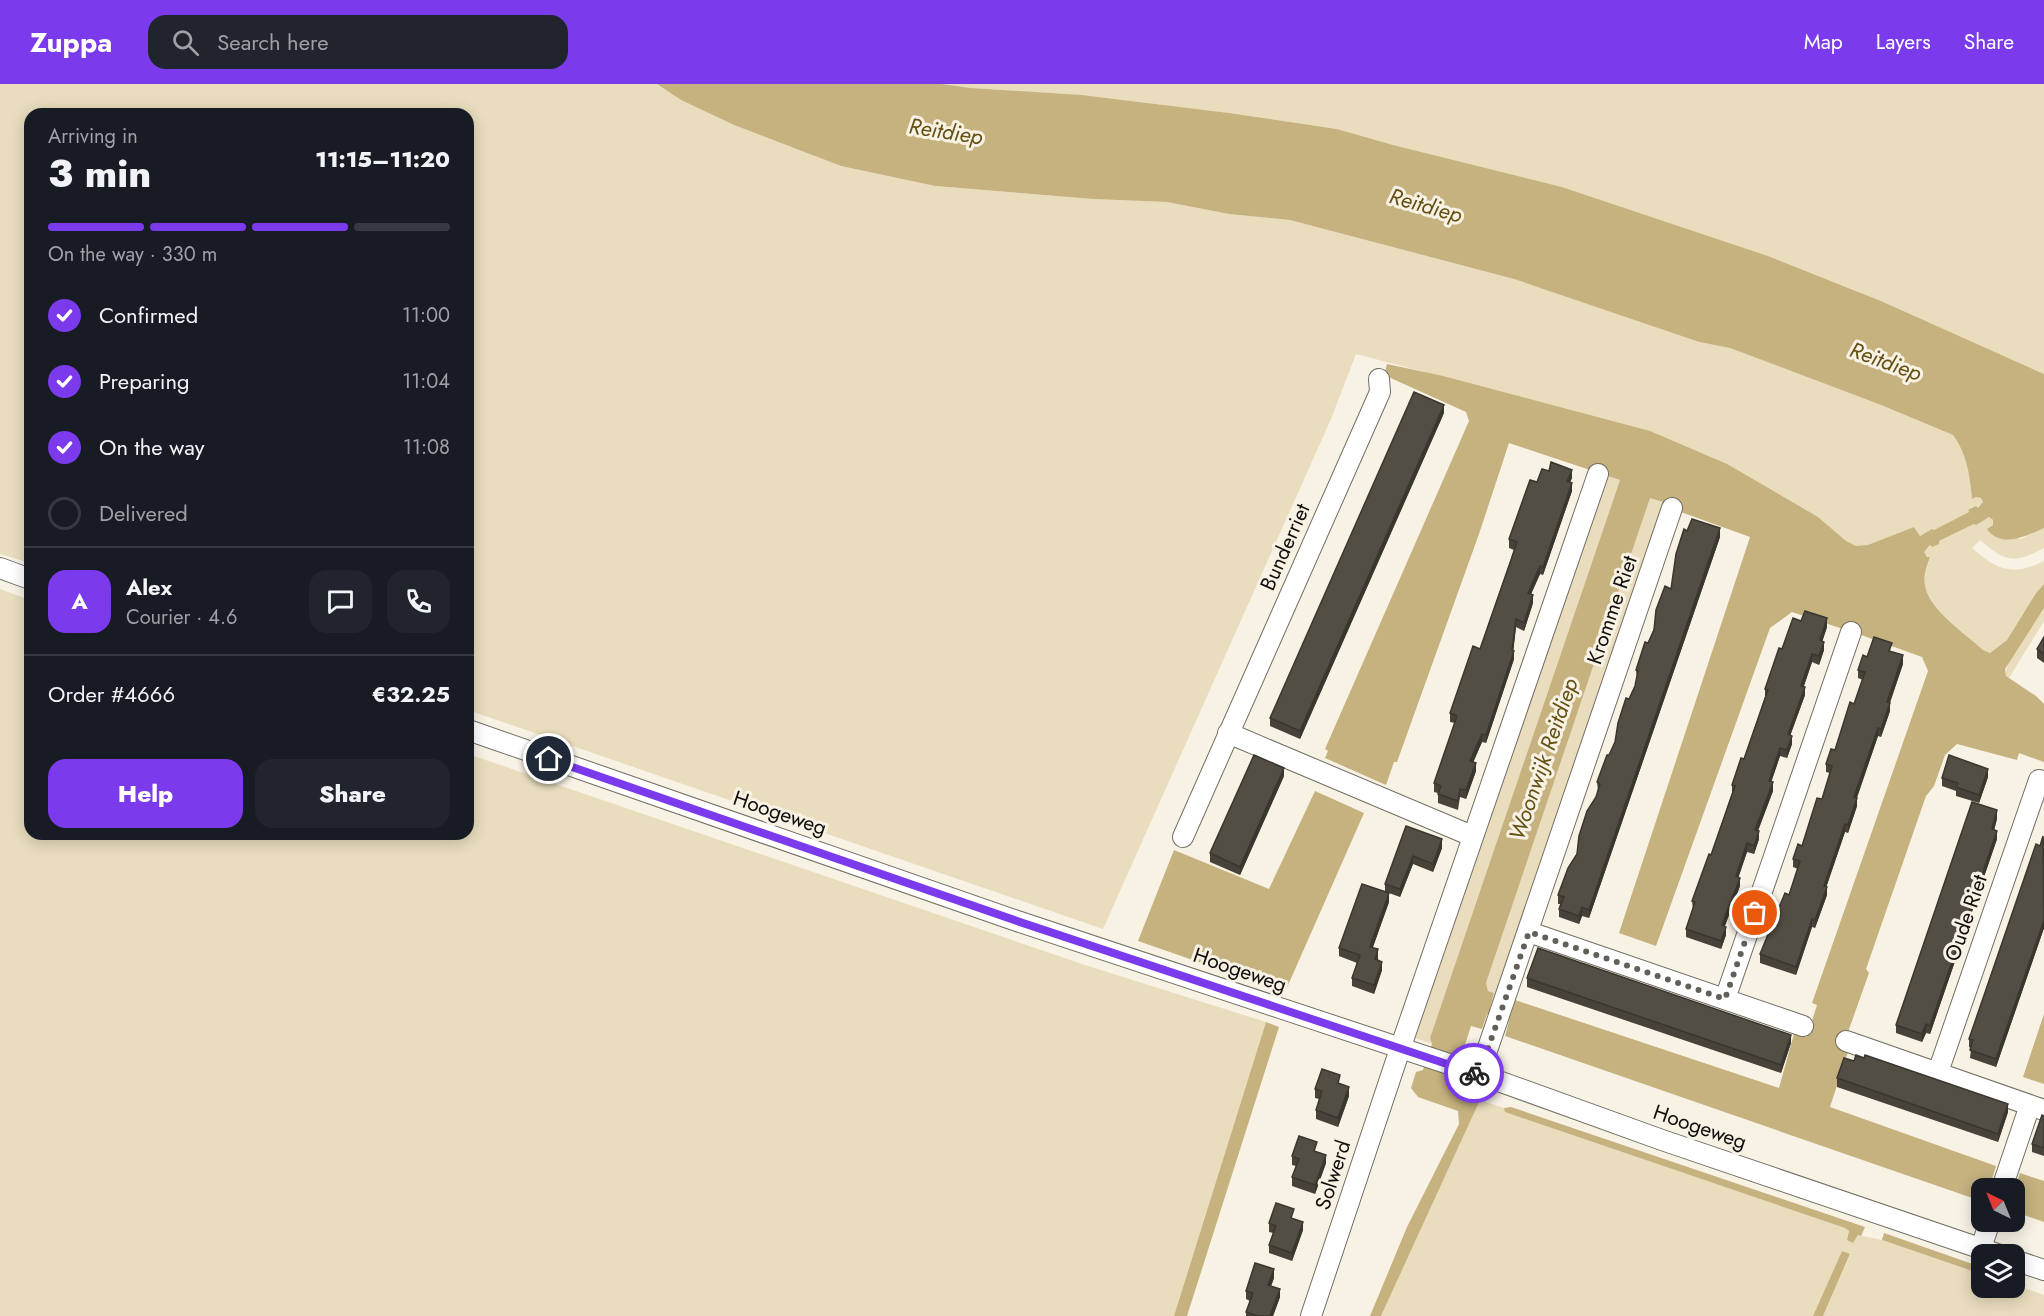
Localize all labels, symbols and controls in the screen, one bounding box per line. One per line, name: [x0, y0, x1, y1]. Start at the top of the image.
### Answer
search box: [148, 15, 568, 69]
text: Zuppa: [30, 22, 112, 63]
icon: search: [169, 26, 202, 59]
text: Search here: [217, 26, 329, 58]
text: Map: [1804, 27, 1843, 57]
text: Layers: [1876, 27, 1931, 57]
text: Share: [1964, 27, 2014, 57]
water label: Reitdiep: [907, 109, 985, 153]
text: Arriving in: [48, 122, 138, 151]
text: 11:15–11:20: [315, 143, 450, 175]
text: 3 min: [48, 145, 151, 202]
water label: Reitdiep: [1386, 179, 1466, 231]
text: On the way · 330 m: [48, 240, 217, 269]
icon: check: [48, 299, 81, 332]
text: Confirmed: [99, 299, 198, 331]
text: 11:00: [402, 301, 450, 330]
water label: Reitdiep: [1846, 333, 1926, 389]
icon: check: [48, 365, 81, 398]
text: Preparing: [99, 365, 190, 397]
text: 11:04: [402, 367, 450, 396]
icon: check: [48, 431, 81, 464]
text: On the way: [99, 431, 204, 463]
text: 11:08: [403, 433, 450, 462]
text: Delivered: [99, 497, 188, 529]
street label: Bunderriet: [1253, 499, 1317, 595]
street label: Kromme Riet: [1579, 552, 1645, 668]
button: chat: [309, 570, 372, 633]
button: phone: [387, 570, 450, 633]
text: Alex: [126, 571, 172, 603]
text: A: [71, 585, 88, 617]
text: Courier · 4.6: [126, 603, 238, 632]
water label: Woonwijk Reitdiep: [1500, 674, 1586, 844]
text: Order #4666: [48, 678, 175, 710]
text: €32.25: [372, 678, 450, 710]
pin: [523, 733, 574, 784]
icon: home: [532, 742, 565, 775]
button: Help: [48, 759, 243, 828]
button: Share: [255, 759, 450, 828]
street label: Hoogeweg: [729, 783, 831, 843]
street label: Oude Riet: [1937, 871, 1995, 965]
pin: [1729, 887, 1780, 938]
icon: bag: [1738, 896, 1771, 929]
street label: Hoogeweg: [1189, 940, 1291, 1000]
courier: [1444, 1043, 1504, 1103]
icon: bike: [1458, 1057, 1491, 1090]
street label: Hoogeweg: [1649, 1097, 1751, 1157]
street label: Solwerd: [1308, 1136, 1358, 1214]
north arrow: [1971, 1178, 2025, 1232]
map controls: [1971, 1178, 2025, 1298]
button: layers: [1971, 1244, 2025, 1298]

